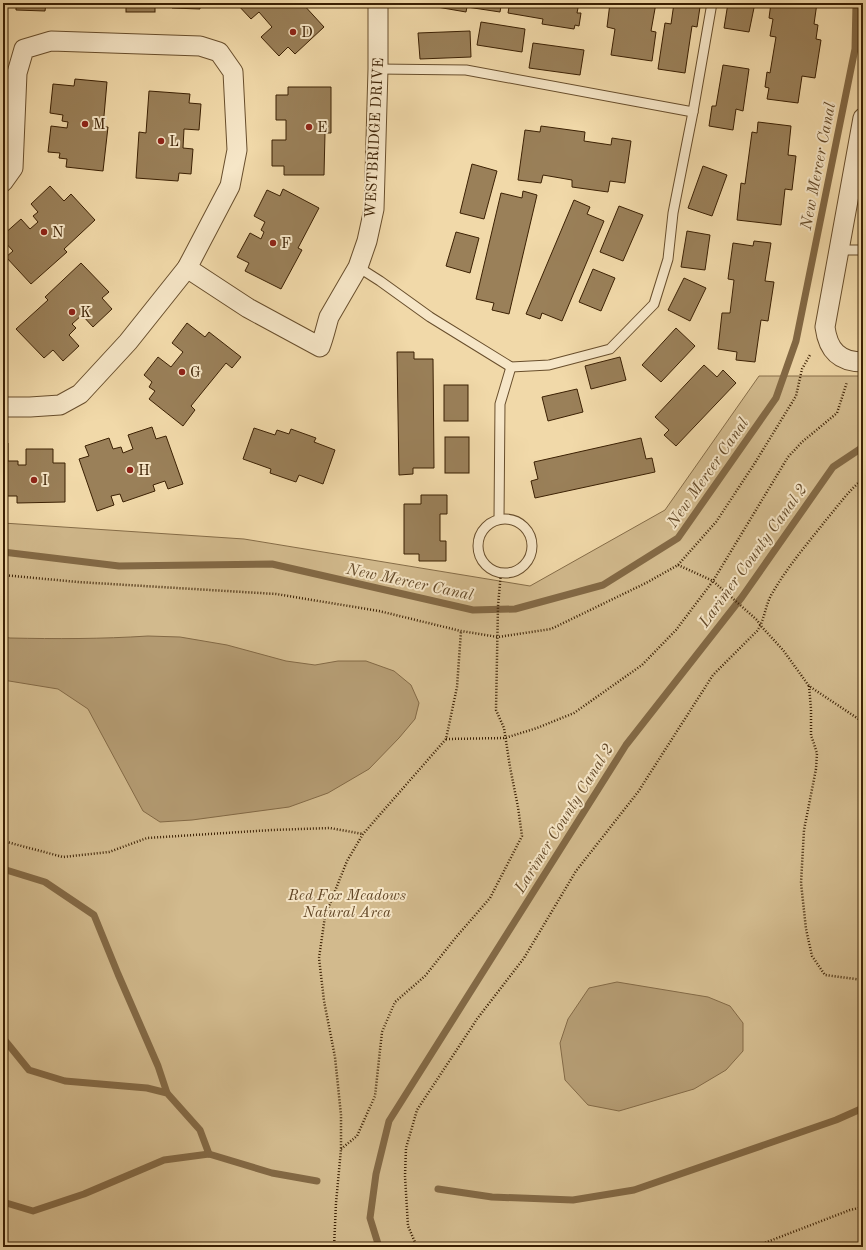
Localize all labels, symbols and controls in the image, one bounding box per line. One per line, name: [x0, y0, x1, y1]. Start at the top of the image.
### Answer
place label: D: [301, 26, 313, 41]
marker: D: [288, 27, 298, 37]
street label: WESTBRIDGE DRIVE: [364, 57, 387, 219]
water label: New Mercer Canal: [799, 101, 839, 232]
place label: M: [93, 118, 106, 133]
marker: M: [80, 119, 90, 129]
place label: E: [317, 121, 327, 136]
marker: E: [304, 122, 314, 132]
place label: L: [169, 135, 179, 150]
marker: L: [156, 136, 166, 146]
place label: N: [52, 226, 64, 241]
marker: N: [39, 227, 49, 237]
place label: F: [281, 237, 291, 252]
marker: F: [268, 238, 278, 248]
place label: K: [80, 306, 91, 321]
marker: K: [67, 307, 77, 317]
place label: G: [190, 366, 201, 381]
marker: G: [177, 367, 187, 377]
water label: New Mercer Canal: [664, 415, 752, 531]
place label: H: [138, 464, 150, 479]
marker: H: [125, 465, 135, 475]
place label: I: [42, 474, 48, 489]
marker: I: [29, 475, 39, 485]
water label: Larimer County Canal 2: [696, 481, 811, 631]
water label: New Mercer Canal: [344, 561, 475, 604]
water label: Larimer County Canal 2: [512, 741, 617, 897]
park label: Red Fox Meadows Natural Area: [287, 889, 406, 921]

